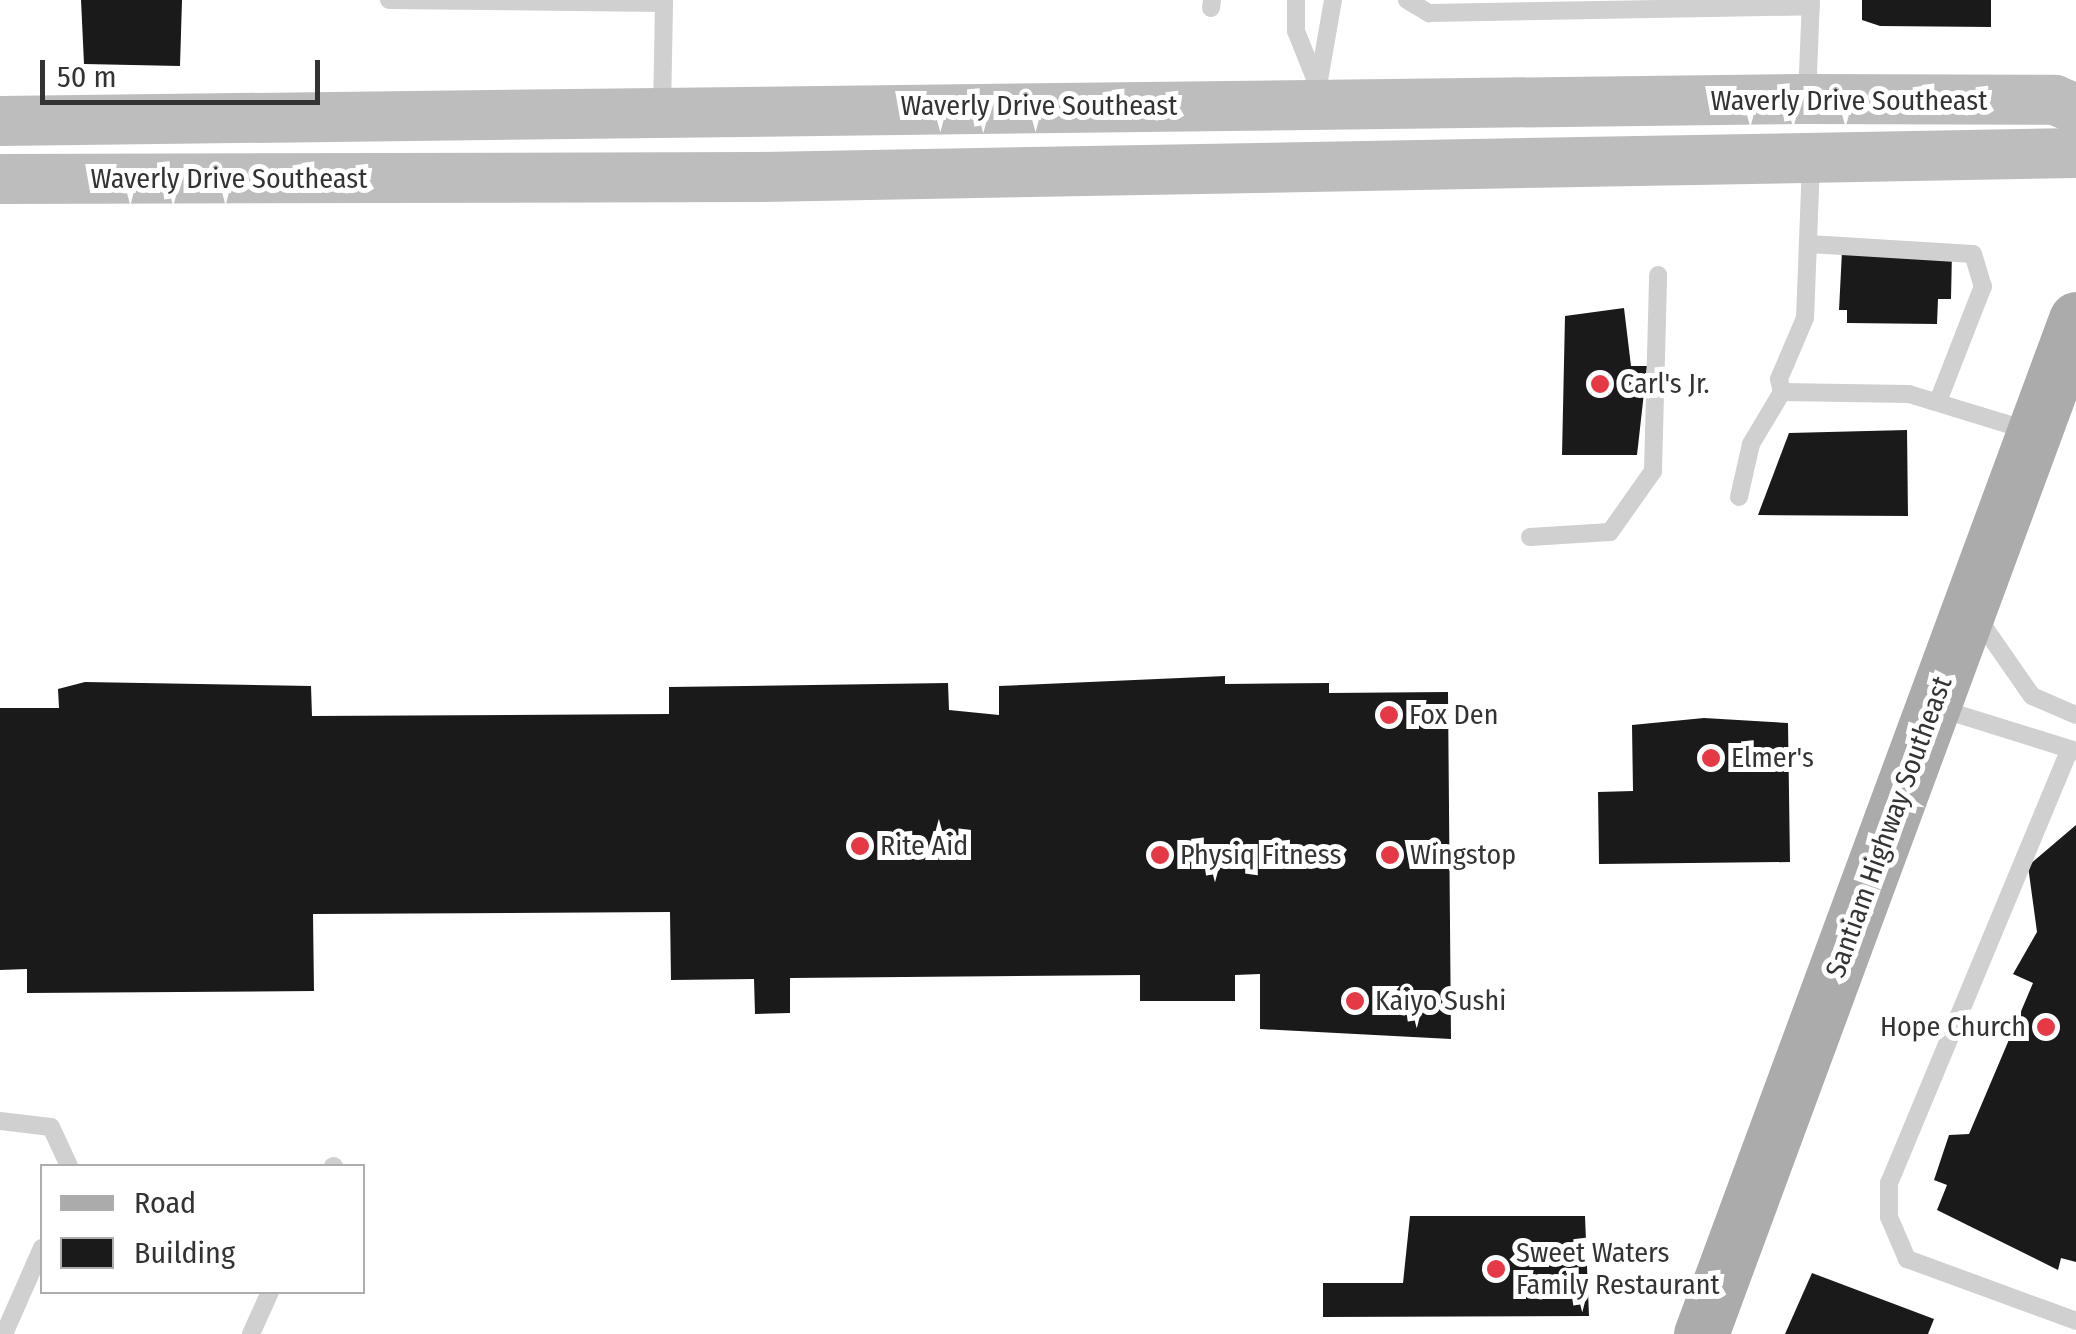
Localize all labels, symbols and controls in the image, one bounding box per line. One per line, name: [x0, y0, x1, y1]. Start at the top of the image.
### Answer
scale bar: [45, 40, 325, 102]
text: 50 m: [57, 59, 117, 95]
street label: Waverly Drive Southeast: [1711, 84, 1987, 118]
street label: Waverly Drive Southeast: [901, 89, 1177, 123]
street label: Waverly Drive Southeast: [91, 162, 367, 196]
place label: Carl's Jr.: [1620, 367, 1709, 401]
marker: Carl's Jr.: [1589, 373, 1611, 395]
street label: Santiam Highway Southeast: [1819, 672, 1959, 982]
place label: Fox Den: [1409, 698, 1498, 732]
marker: Fox Den: [1378, 704, 1400, 726]
place label: Elmer's: [1731, 741, 1814, 775]
marker: Elmer's: [1700, 747, 1722, 769]
place label: Rite Aid: [880, 829, 968, 863]
marker: Rite Aid: [849, 835, 871, 857]
place label: Physiq Fitness: [1180, 838, 1341, 872]
place label: Wingstop: [1410, 838, 1516, 872]
marker: Physiq Fitness: [1149, 844, 1171, 866]
marker: Wingstop: [1379, 844, 1401, 866]
place label: Kaiyo Sushi: [1375, 984, 1506, 1018]
marker: Kaiyo Sushi: [1344, 990, 1366, 1012]
place label: Hope Church: [1880, 1010, 2026, 1044]
marker: Hope Church: [2035, 1016, 2057, 1038]
legend: [40, 1164, 365, 1294]
text: Road: [134, 1185, 196, 1221]
text: Building: [134, 1235, 235, 1271]
place label: Sweet Waters Family Restaurant: [1516, 1236, 1720, 1302]
marker: Sweet Waters Family Restaurant: [1485, 1258, 1507, 1280]

